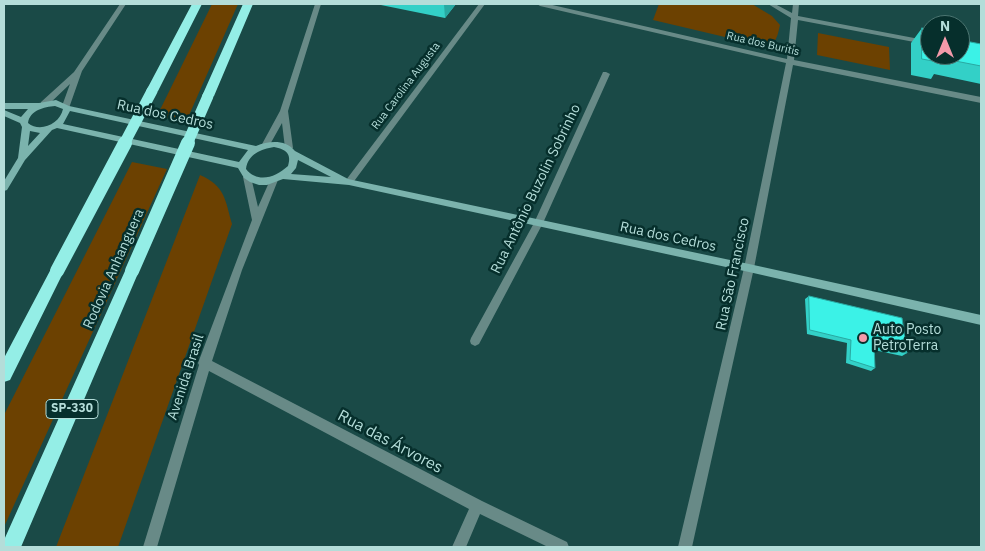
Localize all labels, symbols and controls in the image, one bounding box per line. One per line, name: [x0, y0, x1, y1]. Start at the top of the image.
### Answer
north arrow: [920, 15, 970, 65]
text: N: [940, 17, 950, 35]
street label: Rua dos Buritis: [725, 29, 801, 59]
street label: Rua Carolina Augusta: [369, 40, 443, 132]
street label: Rua dos Cedros: [115, 97, 215, 133]
street label: Rua Antônio Buzolin Sobrinho: [488, 102, 584, 276]
street label: Rodovia Anhanguera: [80, 206, 148, 332]
street label: Rua São Francisco: [713, 216, 753, 332]
street label: Rua dos Cedros: [618, 219, 718, 255]
place label: Auto Posto PetroTerra: [873, 322, 941, 354]
street label: Avenida Brasil: [164, 332, 208, 422]
marker: Auto Posto PetroTerra: [857, 332, 869, 344]
road number: SP-330: [46, 399, 98, 418]
street label: Rua das Árvores: [334, 406, 446, 478]

